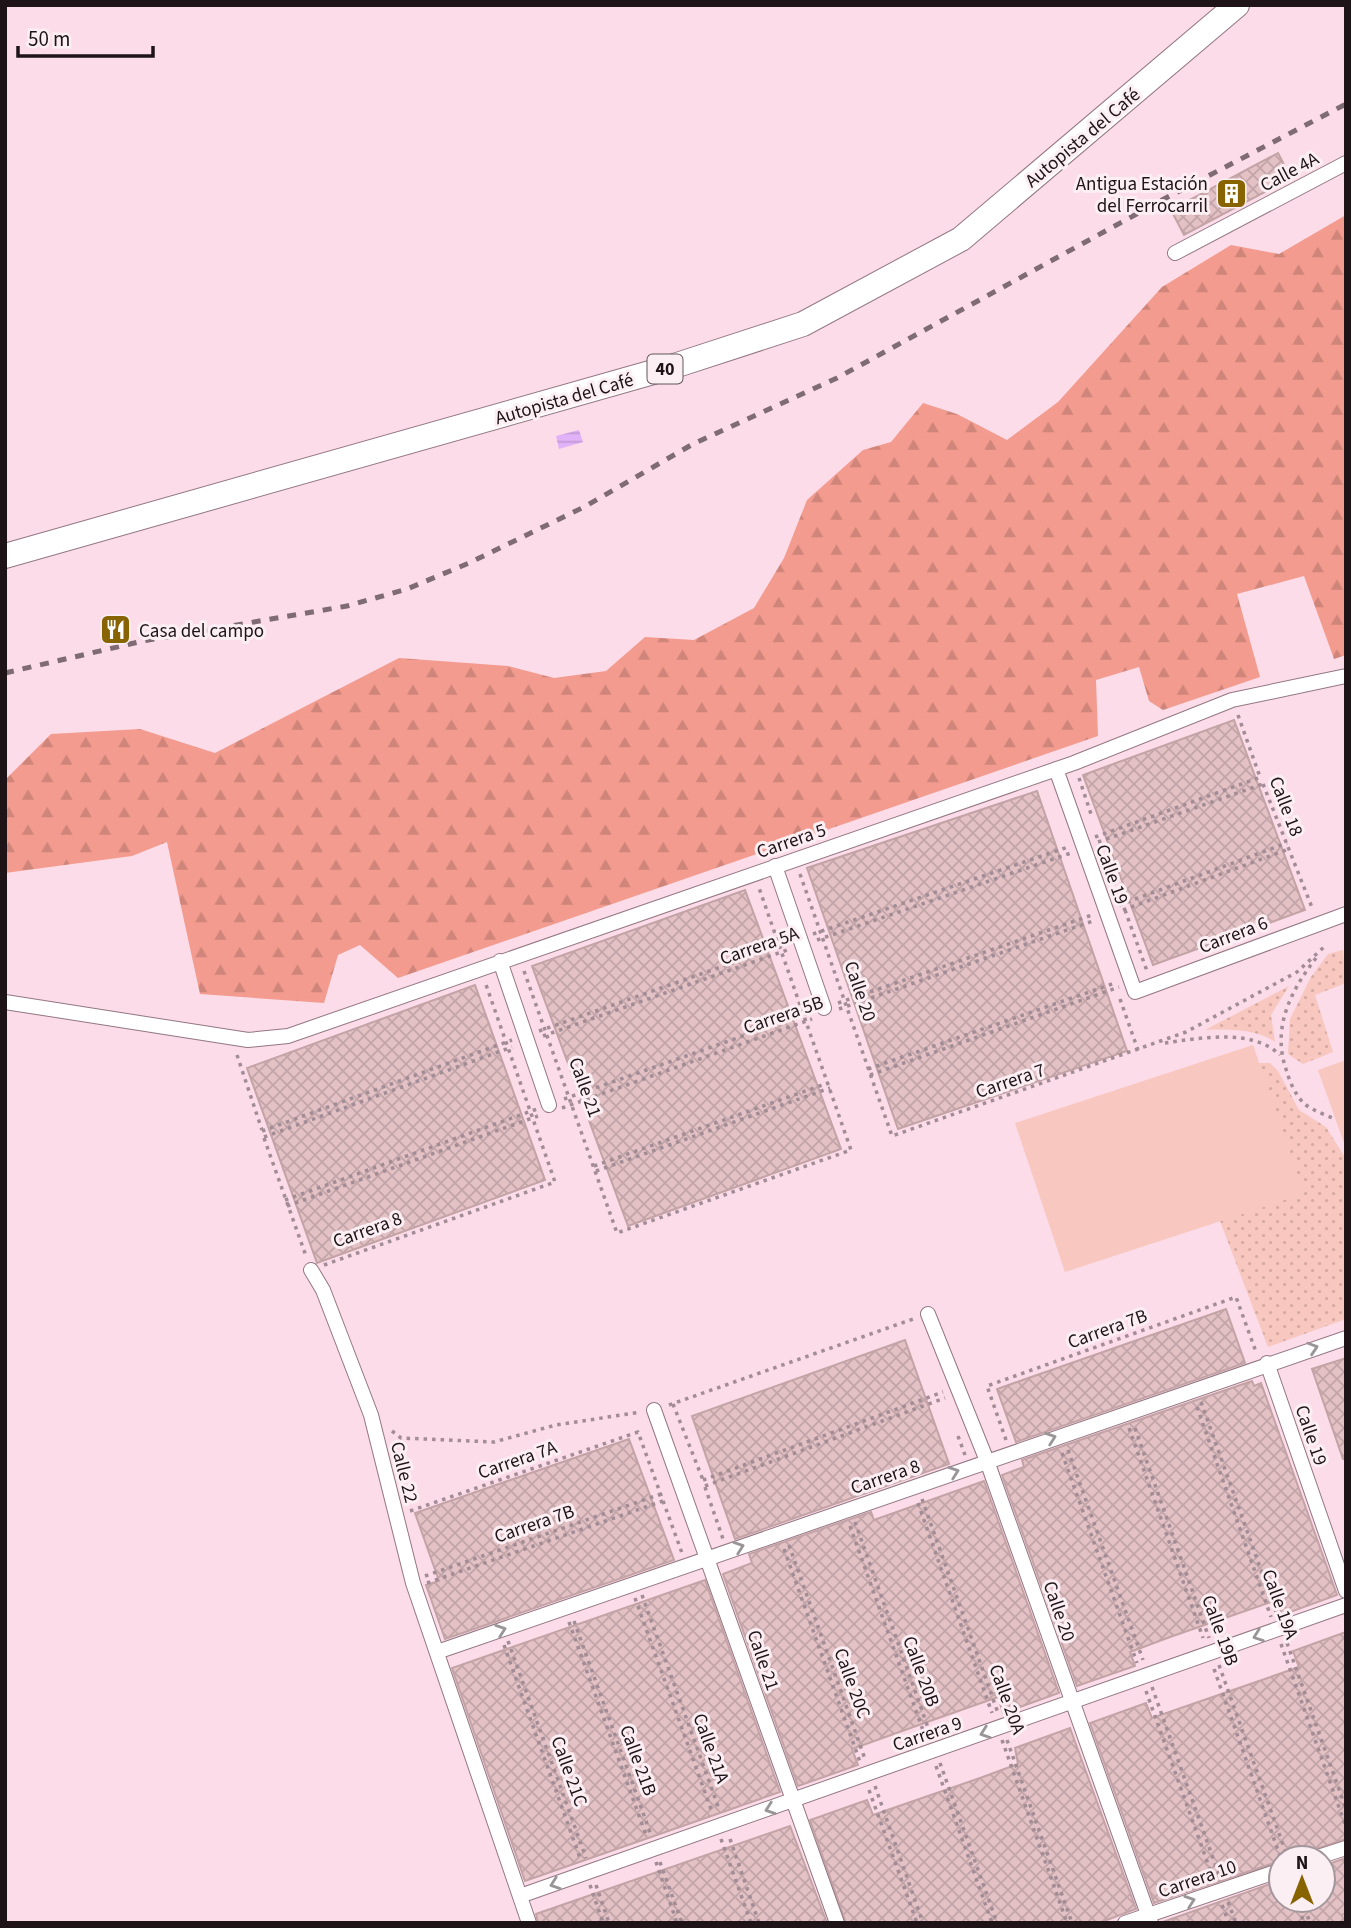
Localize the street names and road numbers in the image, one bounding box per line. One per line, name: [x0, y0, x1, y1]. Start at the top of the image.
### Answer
street label: Autopista del Café: [1020, 82, 1146, 194]
street label: Calle 4A: [1256, 145, 1324, 199]
road number: 40: [648, 354, 682, 384]
street label: Autopista del Café: [492, 367, 637, 432]
street label: Calle 18: [1262, 773, 1309, 840]
street label: Carrera 5: [753, 817, 830, 866]
street label: Calle 19: [1088, 841, 1135, 908]
street label: Carrera 6: [1195, 910, 1272, 961]
street label: Carrera 5A: [716, 920, 803, 973]
street label: Calle 20: [837, 958, 882, 1025]
street label: Carrera 5B: [740, 989, 827, 1042]
street label: Calle 21: [561, 1054, 608, 1121]
street label: Carrera 7: [972, 1057, 1049, 1106]
street label: Carrera 8: [329, 1205, 406, 1255]
street label: Carrera 7B: [1064, 1303, 1151, 1356]
street label: Calle 19: [1288, 1402, 1333, 1469]
street label: Carrera 7A: [474, 1434, 561, 1487]
street label: Calle 22: [383, 1439, 424, 1506]
street label: Carrera 8: [847, 1453, 924, 1502]
street label: Carrera 7B: [491, 1498, 578, 1551]
street label: Calle 19A: [1254, 1566, 1305, 1644]
street label: Calle 20: [1036, 1578, 1081, 1645]
street label: Calle 19B: [1194, 1591, 1245, 1670]
street label: Calle 21: [740, 1627, 785, 1694]
street label: Calle 20B: [895, 1632, 946, 1711]
street label: Calle 20C: [826, 1645, 877, 1723]
street label: Calle 20A: [981, 1661, 1032, 1739]
street label: Calle 21A: [685, 1710, 736, 1788]
street label: Carrera 9: [889, 1710, 966, 1759]
street label: Calle 21B: [612, 1721, 663, 1800]
street label: Calle 21C: [543, 1733, 594, 1811]
street label: Carrera 10: [1155, 1853, 1240, 1905]

